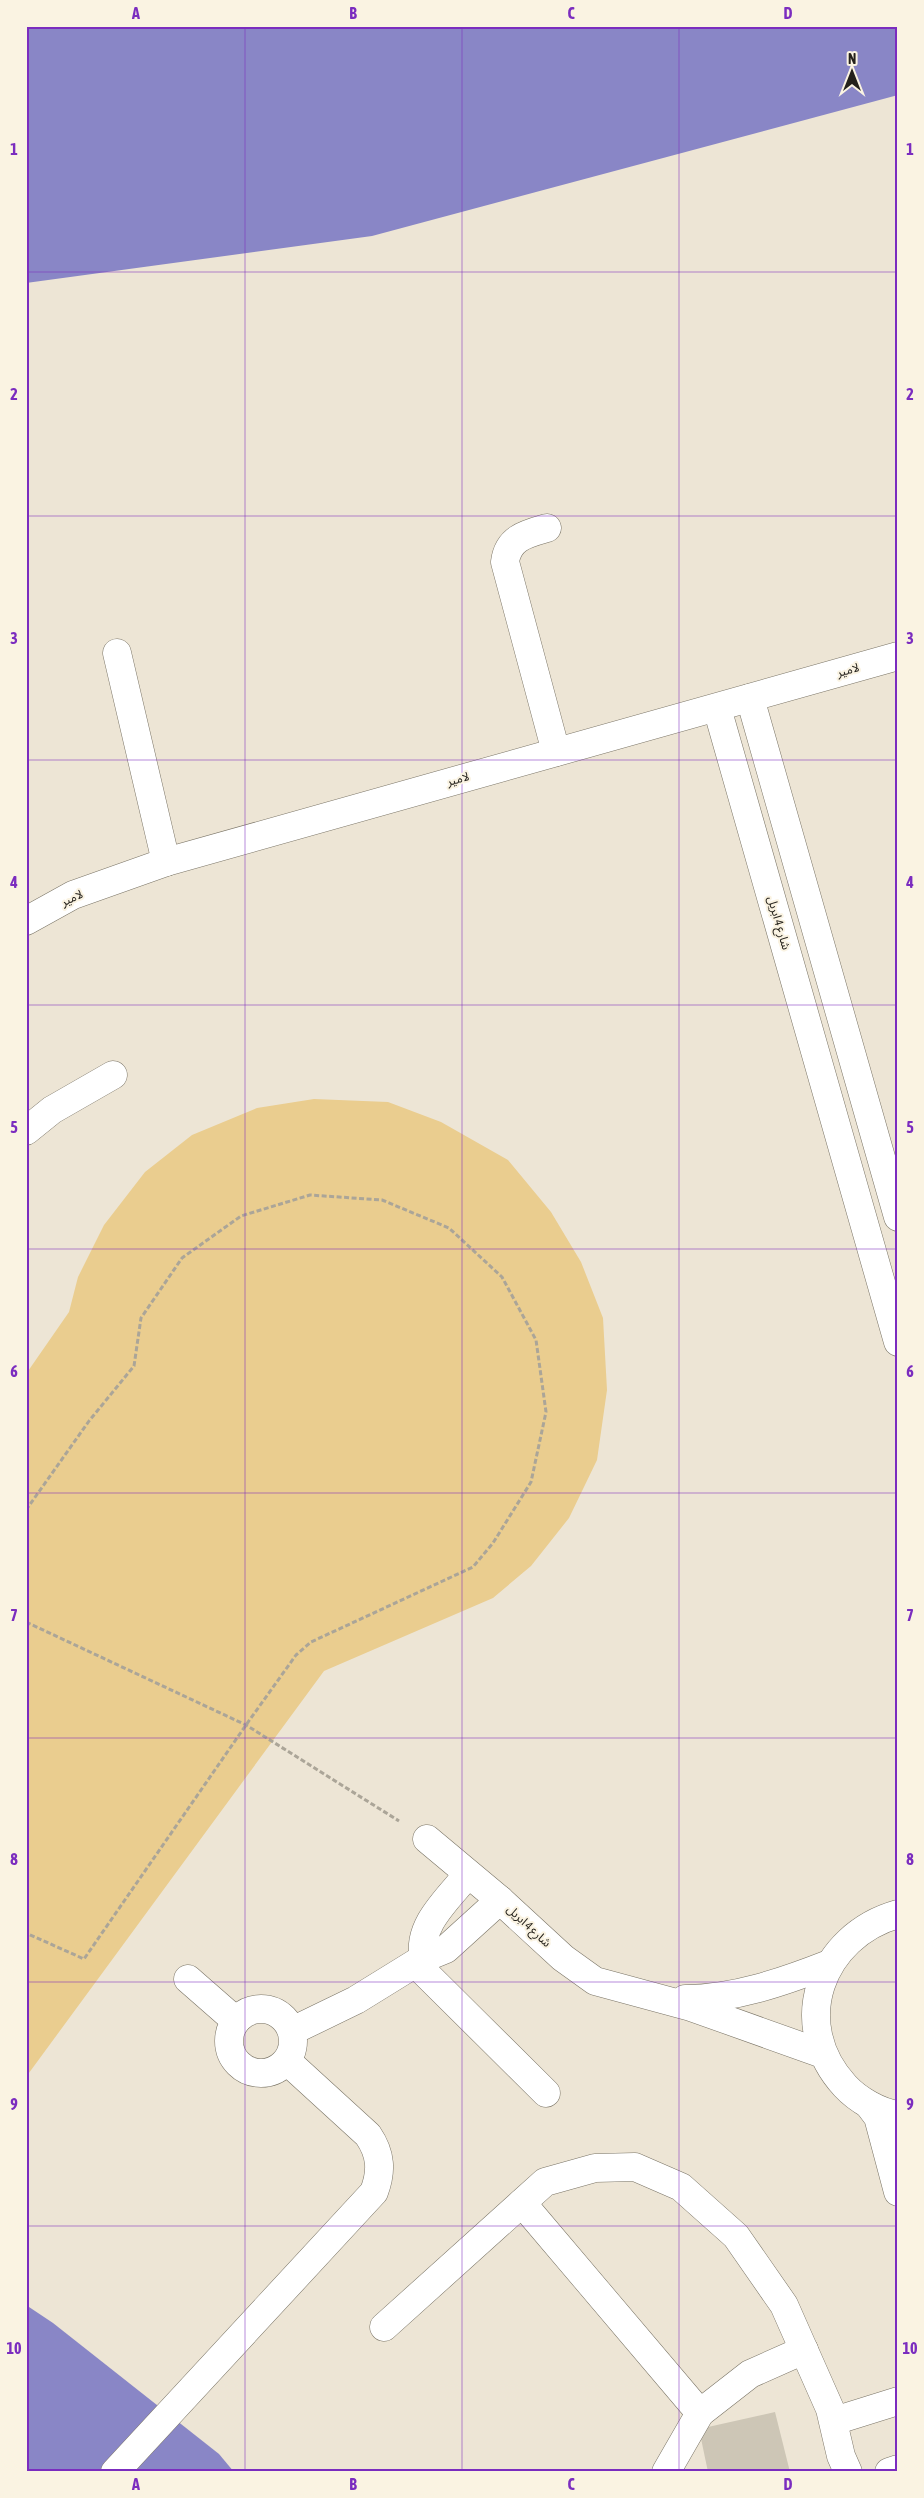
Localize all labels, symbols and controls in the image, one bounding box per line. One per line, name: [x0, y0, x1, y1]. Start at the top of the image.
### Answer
text: A: [131, 4, 140, 22]
text: B: [349, 4, 357, 22]
text: C: [567, 4, 575, 22]
text: D: [784, 4, 793, 22]
north arrow: [826, 48, 876, 98]
text: N: [848, 51, 856, 67]
text: 1: [10, 140, 18, 158]
text: 1: [906, 140, 914, 158]
text: 2: [10, 385, 18, 403]
text: 2: [906, 385, 914, 403]
text: 3: [10, 629, 18, 647]
text: 3: [906, 629, 914, 647]
street label: لامير: [834, 660, 861, 680]
street label: لامير: [444, 769, 471, 789]
text: 4: [9, 873, 18, 891]
text: 4: [905, 873, 914, 891]
street label: لامير: [58, 887, 85, 910]
street label: شارع 4 ابريل: [763, 895, 793, 952]
text: 5: [10, 1118, 18, 1136]
text: 5: [906, 1118, 914, 1136]
text: 6: [10, 1362, 18, 1380]
text: 6: [906, 1362, 914, 1380]
text: 7: [10, 1606, 18, 1624]
text: 7: [906, 1606, 914, 1624]
text: 8: [10, 1850, 18, 1868]
text: 8: [906, 1850, 914, 1868]
street label: شارع 4 ابريل: [503, 1902, 554, 1951]
text: 9: [10, 2095, 18, 2113]
text: 9: [906, 2095, 914, 2113]
text: 10: [6, 2339, 22, 2357]
text: 10: [902, 2339, 918, 2357]
text: A: [131, 2475, 140, 2493]
text: B: [349, 2475, 357, 2493]
text: C: [567, 2475, 575, 2493]
text: D: [784, 2475, 793, 2493]

